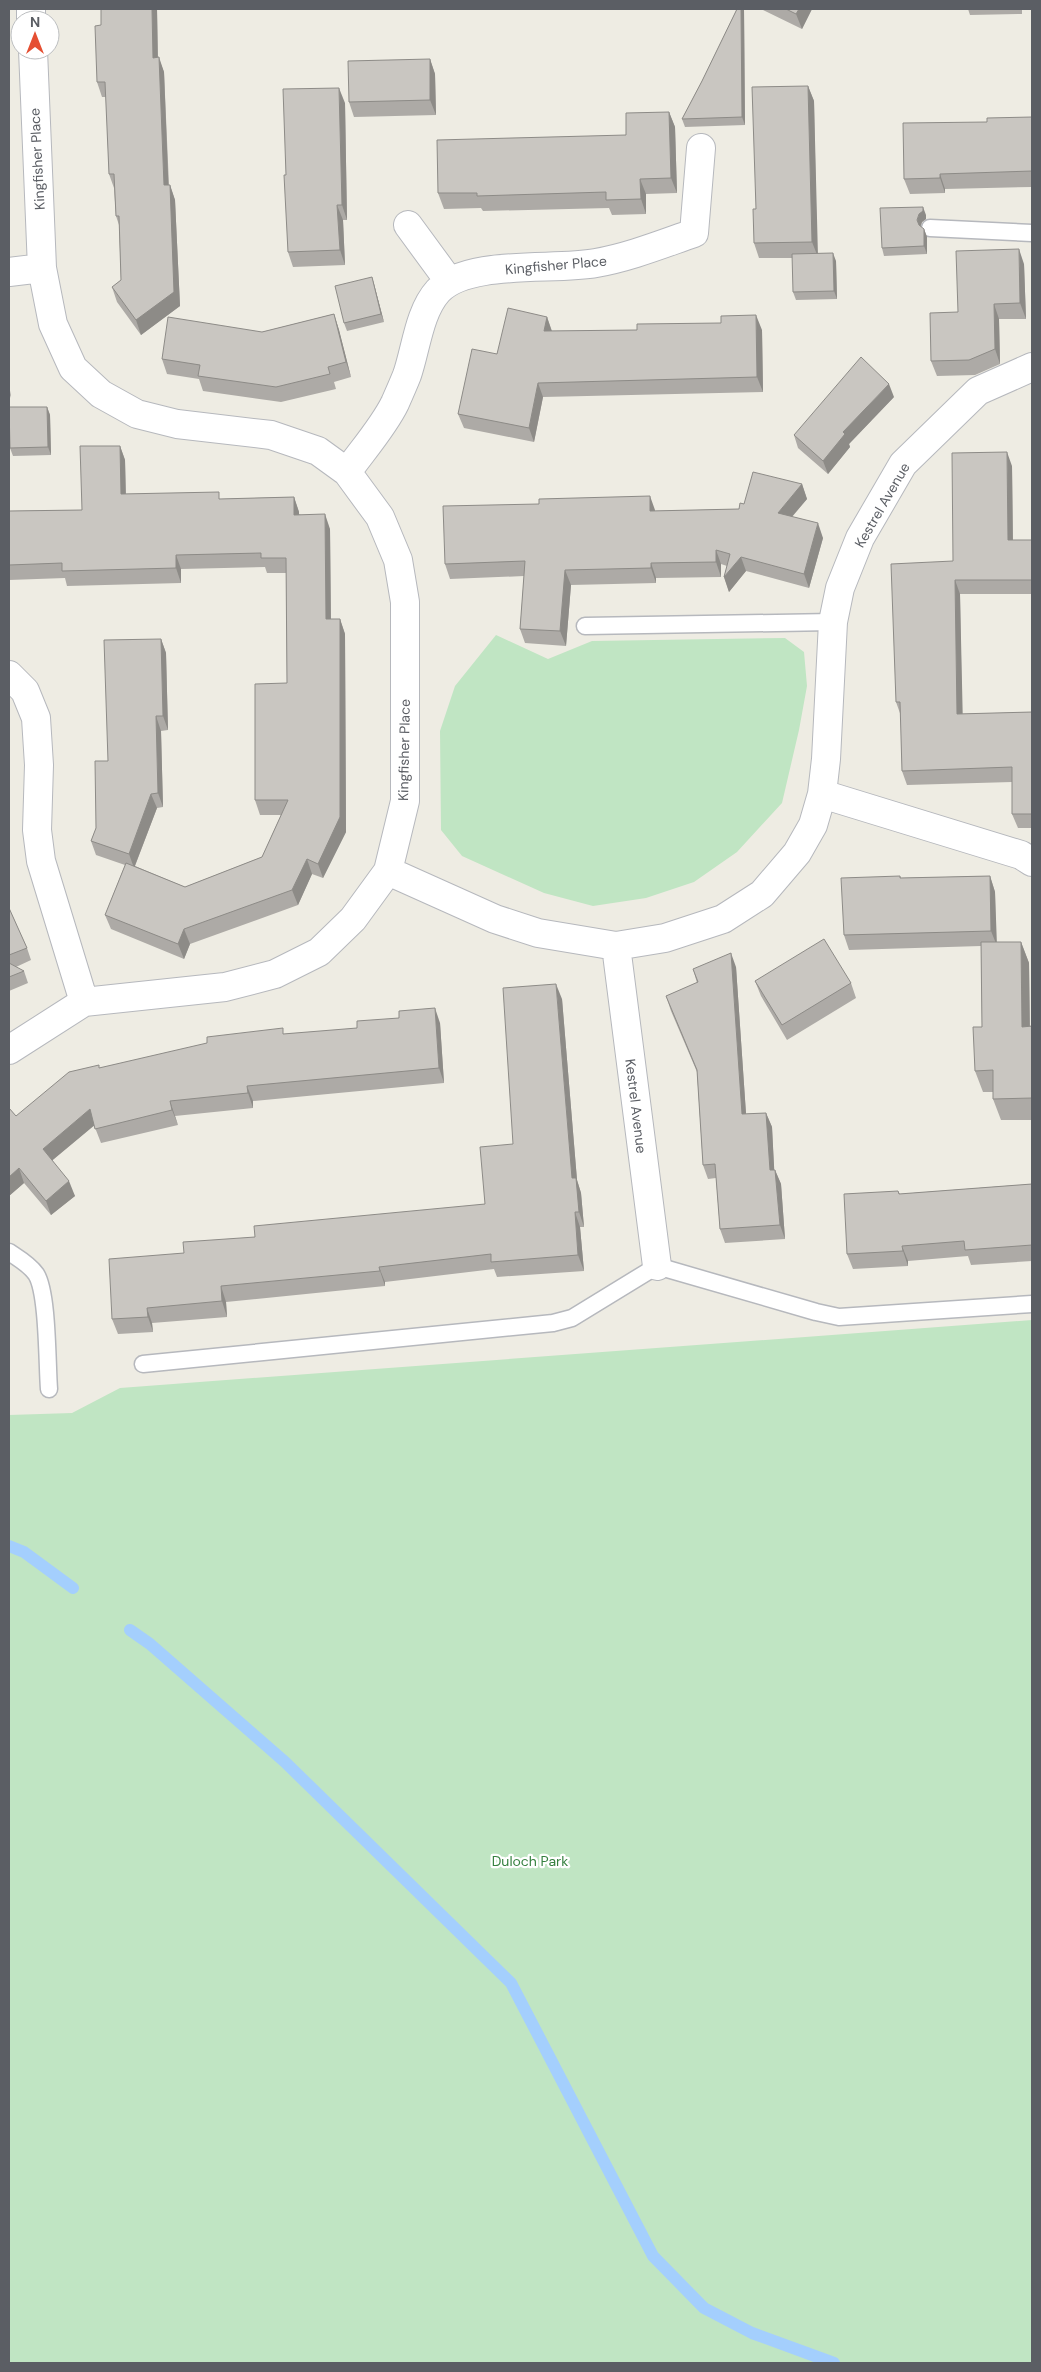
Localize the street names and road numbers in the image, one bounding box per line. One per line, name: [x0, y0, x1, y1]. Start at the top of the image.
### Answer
street label: Kingfisher Place: [25, 108, 49, 210]
street label: Kingfisher Place: [504, 252, 608, 278]
street label: Kestrel Avenue: [850, 459, 914, 551]
street label: Kingfisher Place: [394, 699, 414, 801]
street label: Kestrel Avenue: [621, 1058, 651, 1154]

